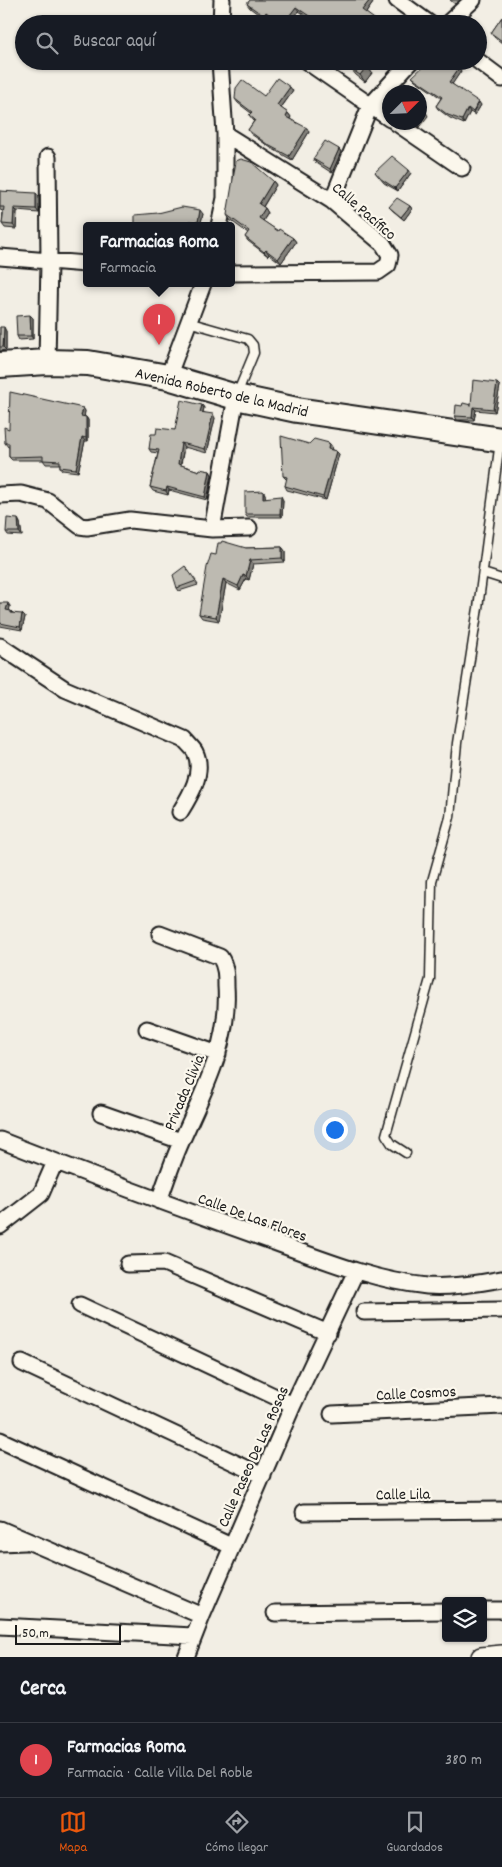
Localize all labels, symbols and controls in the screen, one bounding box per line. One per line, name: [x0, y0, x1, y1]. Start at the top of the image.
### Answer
search box: [15, 15, 487, 70]
icon: search: [33, 29, 61, 57]
text: Buscar aquí: [73, 29, 155, 56]
north arrow: [382, 85, 427, 130]
street label: Calle Pacífico: [326, 177, 401, 246]
popup: [83, 222, 235, 287]
text: Farmacias Roma: [100, 230, 218, 257]
text: Farmacia: [100, 257, 156, 280]
pin: 1: [143, 304, 175, 345]
street label: Avenida Roberto de la Madrid: [133, 362, 310, 425]
street label: Privada Clivia: [159, 1051, 212, 1135]
your location: [322, 1117, 348, 1143]
street label: Calle De Las Flores: [194, 1188, 310, 1249]
street label: Calle Cosmos: [375, 1381, 457, 1408]
street label: Calle Paseo De Las Rosas: [213, 1383, 296, 1531]
street label: Calle Lila: [376, 1484, 431, 1507]
map controls: [442, 1597, 487, 1642]
button: layers: [442, 1597, 487, 1642]
scale bar: [15, 1622, 121, 1645]
text: 50 m: [22, 1624, 49, 1644]
text: Cerca: [20, 1675, 66, 1705]
text: Farmacias Roma: [67, 1735, 185, 1762]
text: 1: [34, 1749, 38, 1772]
text: 380 m: [445, 1749, 482, 1772]
text: Farmacia · Calle Villa Del Roble: [67, 1762, 253, 1785]
tab: Mapa: [59, 1808, 87, 1858]
tab: Cómo llegar: [205, 1808, 268, 1858]
tab: Guardados: [386, 1808, 443, 1858]

